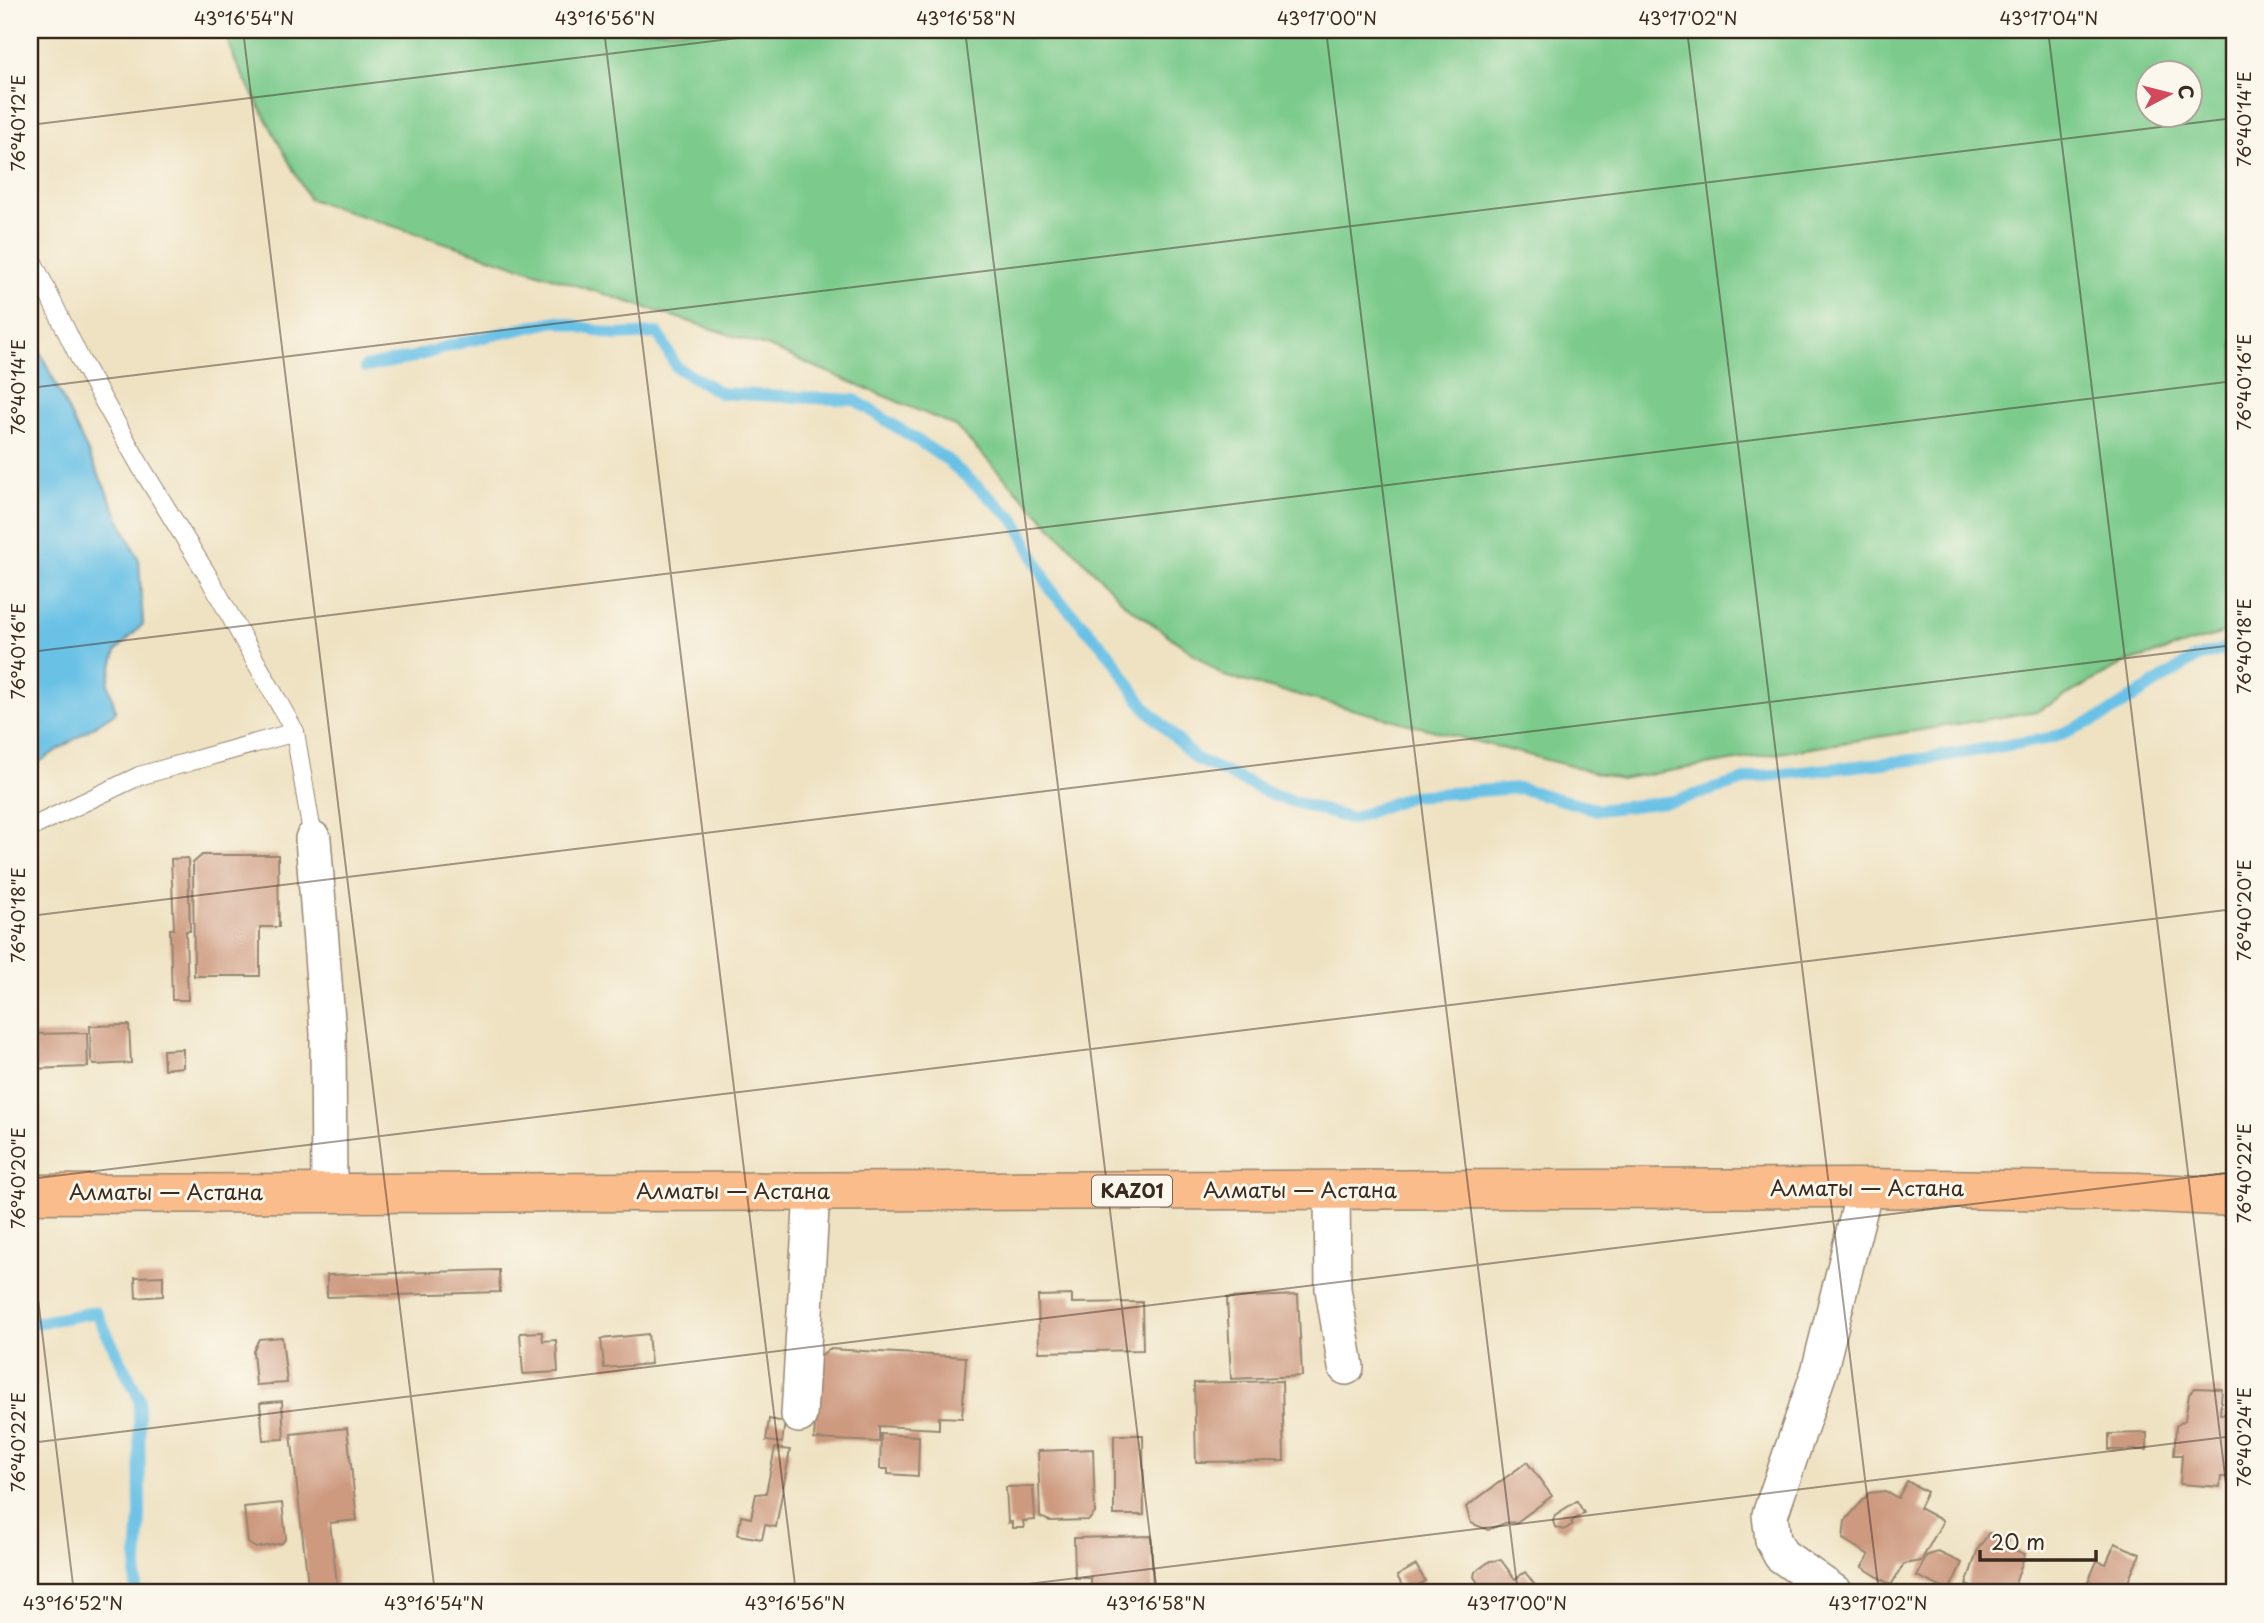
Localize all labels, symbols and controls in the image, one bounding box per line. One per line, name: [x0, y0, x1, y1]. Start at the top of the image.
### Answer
text: 43°16'54"N: [194, 4, 294, 31]
text: 43°16'56"N: [555, 4, 655, 31]
text: 43°16'58"N: [916, 4, 1016, 31]
text: 43°17'00"N: [1277, 4, 1377, 31]
text: 43°17'02"N: [1638, 4, 1738, 31]
text: 43°17'04"N: [2000, 4, 2098, 31]
north arrow: [2134, 60, 2204, 130]
text: 76°40'14"E: [2230, 71, 2257, 167]
text: 76°40'12"E: [4, 75, 31, 171]
text: С: [2172, 83, 2202, 101]
text: 76°40'16"E: [2230, 334, 2257, 430]
text: 76°40'14"E: [4, 339, 31, 435]
text: 76°40'18"E: [2230, 598, 2257, 694]
text: 76°40'16"E: [4, 603, 31, 699]
text: 76°40'20"E: [2230, 859, 2257, 961]
text: 76°40'18"E: [4, 867, 31, 963]
text: 76°40'22"E: [2230, 1123, 2257, 1223]
text: 76°40'20"E: [4, 1127, 31, 1229]
street label: Алматы — Астана: [1770, 1171, 1965, 1203]
street label: Алматы — Астана: [1203, 1173, 1398, 1205]
street label: Алматы — Астана: [636, 1174, 831, 1206]
street label: Алматы — Астана: [69, 1175, 264, 1207]
road number: KАZ01: [1092, 1176, 1172, 1206]
text: 76°40'24"E: [2230, 1387, 2257, 1487]
text: 76°40'22"E: [4, 1392, 31, 1492]
scale bar: [1980, 1518, 2096, 1562]
text: 20 m: [1991, 1525, 2045, 1557]
text: 43°16'52"N: [23, 1589, 123, 1616]
text: 43°16'54"N: [384, 1589, 484, 1616]
text: 43°16'56"N: [745, 1589, 845, 1616]
text: 43°16'58"N: [1106, 1589, 1206, 1616]
text: 43°17'00"N: [1467, 1589, 1567, 1616]
text: 43°17'02"N: [1828, 1589, 1928, 1616]

